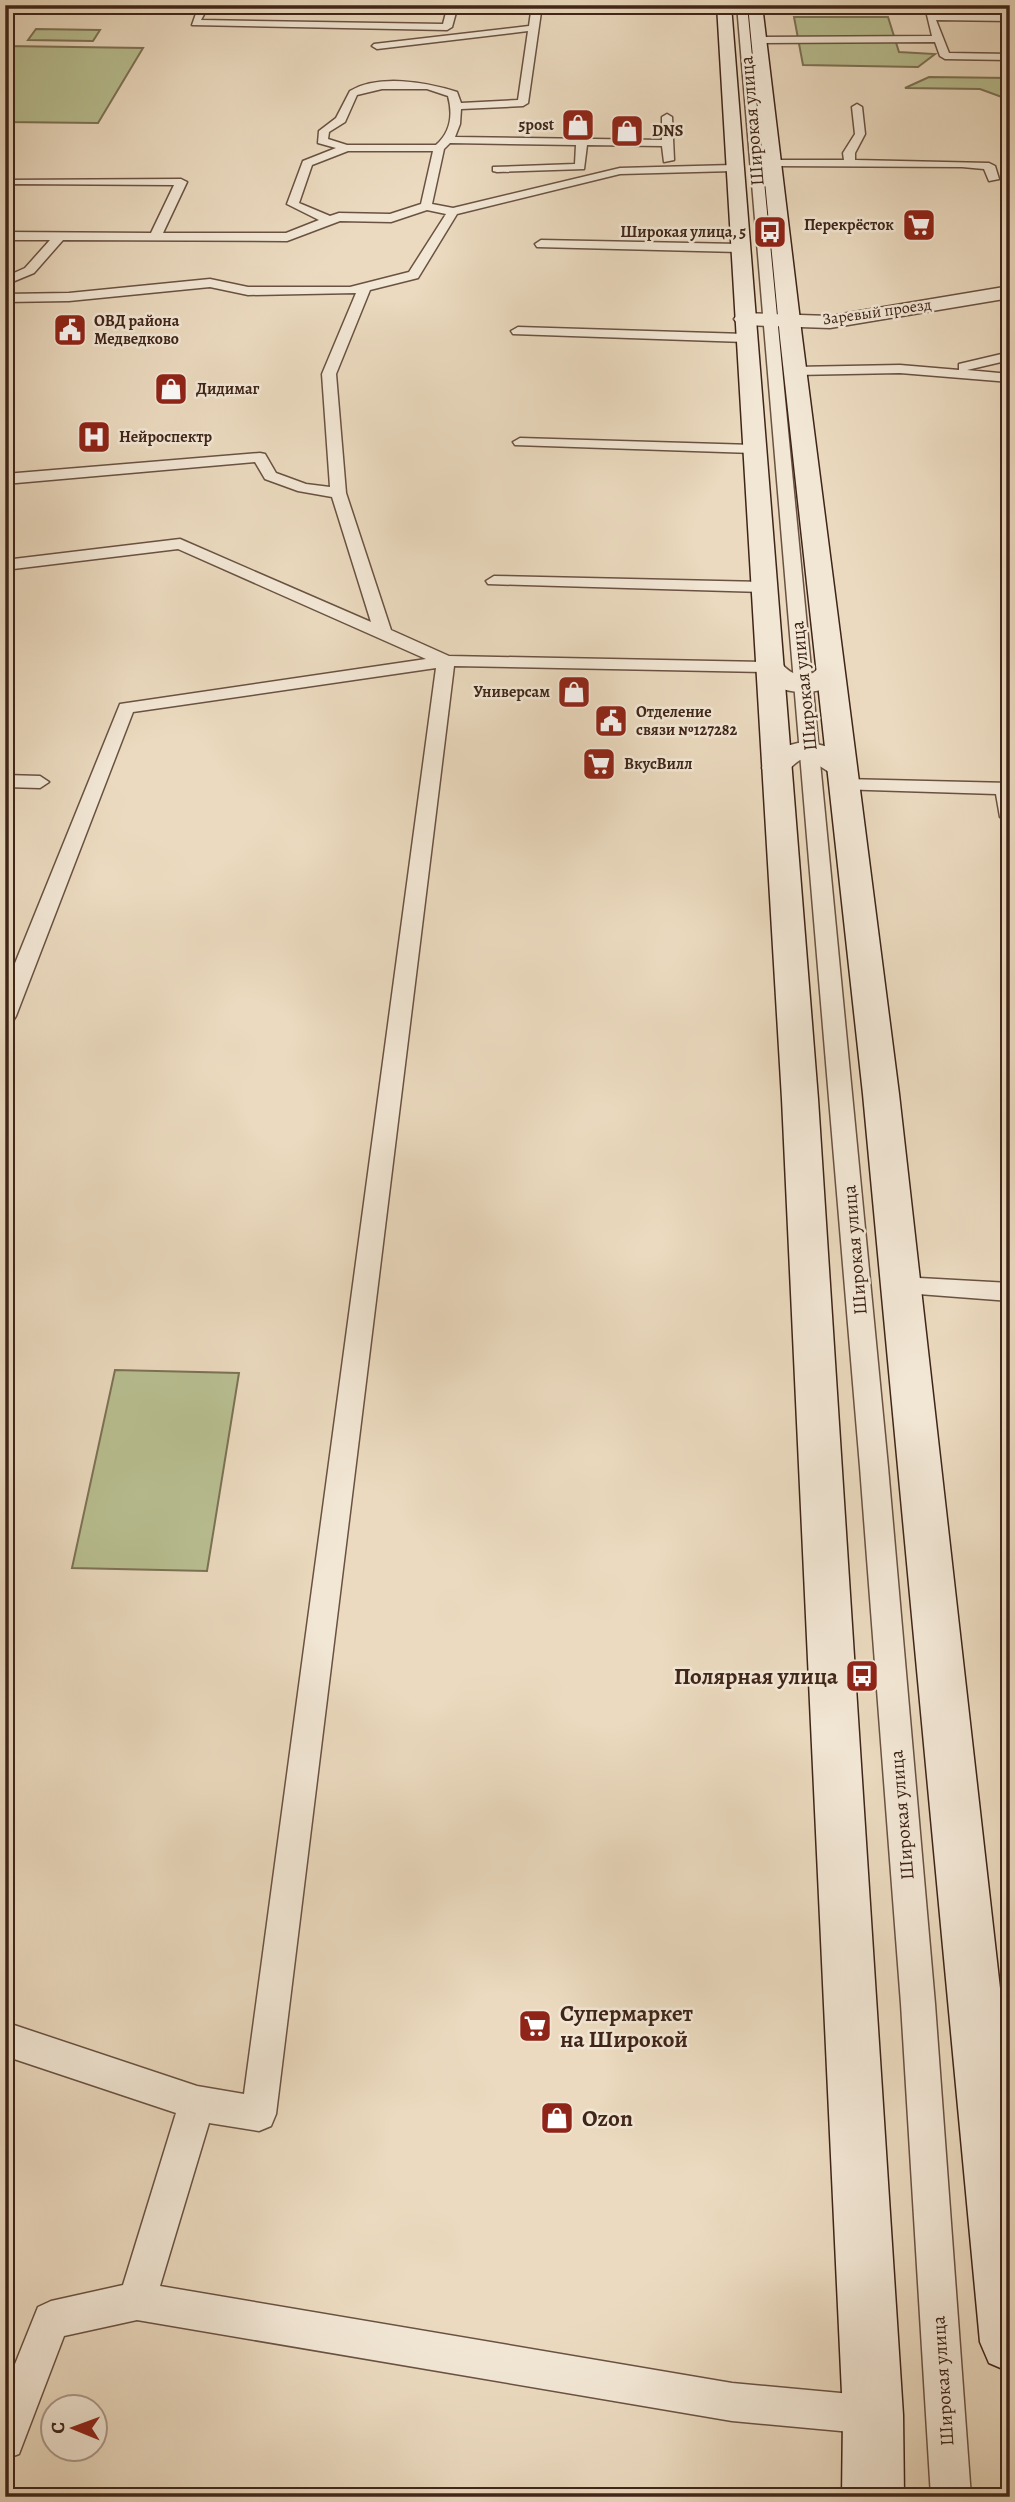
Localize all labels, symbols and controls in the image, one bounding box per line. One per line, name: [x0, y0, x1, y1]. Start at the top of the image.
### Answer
street label: Широкая улица: [733, 55, 771, 187]
shop icon: 5post: [559, 106, 597, 144]
shop icon: DNS: [608, 112, 646, 150]
place label: 5post: [518, 114, 555, 136]
place label: DNS: [652, 120, 683, 142]
supermarket icon: Перекрёсток: [900, 206, 938, 244]
bus stop icon: Широкая улица, 5: [751, 213, 789, 251]
place label: Перекрёсток: [804, 214, 894, 236]
place label: Широкая улица, 5: [620, 221, 746, 243]
street label: Заревый проезд: [821, 293, 933, 331]
place label: ОВД района Медведково: [94, 310, 180, 350]
public building icon: ОВД района Медведково: [51, 311, 89, 349]
shop icon: Дидимаг: [152, 370, 190, 408]
place label: Дидимаг: [196, 378, 260, 400]
hospital icon: Нейроcпектр: [75, 418, 113, 456]
place label: Нейроcпектр: [119, 426, 213, 448]
street label: Широкая улица: [784, 620, 824, 752]
shop icon: Универсам: [555, 673, 593, 711]
place label: Универсам: [473, 681, 550, 703]
place label: Отделение связи №127282: [636, 701, 737, 741]
public building icon: Отделение связи №127282: [592, 702, 630, 740]
supermarket icon: ВкусВилл: [580, 745, 618, 783]
place label: ВкусВилл: [624, 753, 692, 775]
street label: Широкая улица: [836, 1184, 874, 1316]
bus stop icon: Полярная улица: [843, 1657, 881, 1695]
place label: Полярная улица: [674, 1661, 838, 1692]
street label: Широкая улица: [883, 1749, 921, 1881]
place label: Супермаркет на Широкой: [560, 1998, 694, 2055]
supermarket icon: Супермаркет на Широкой: [516, 2007, 554, 2045]
shop icon: Ozon: [538, 2099, 576, 2137]
place label: Ozon: [582, 2103, 633, 2134]
street label: Широкая улица: [925, 2315, 961, 2447]
north arrow: [38, 2394, 108, 2464]
text: С: [45, 2422, 71, 2434]

